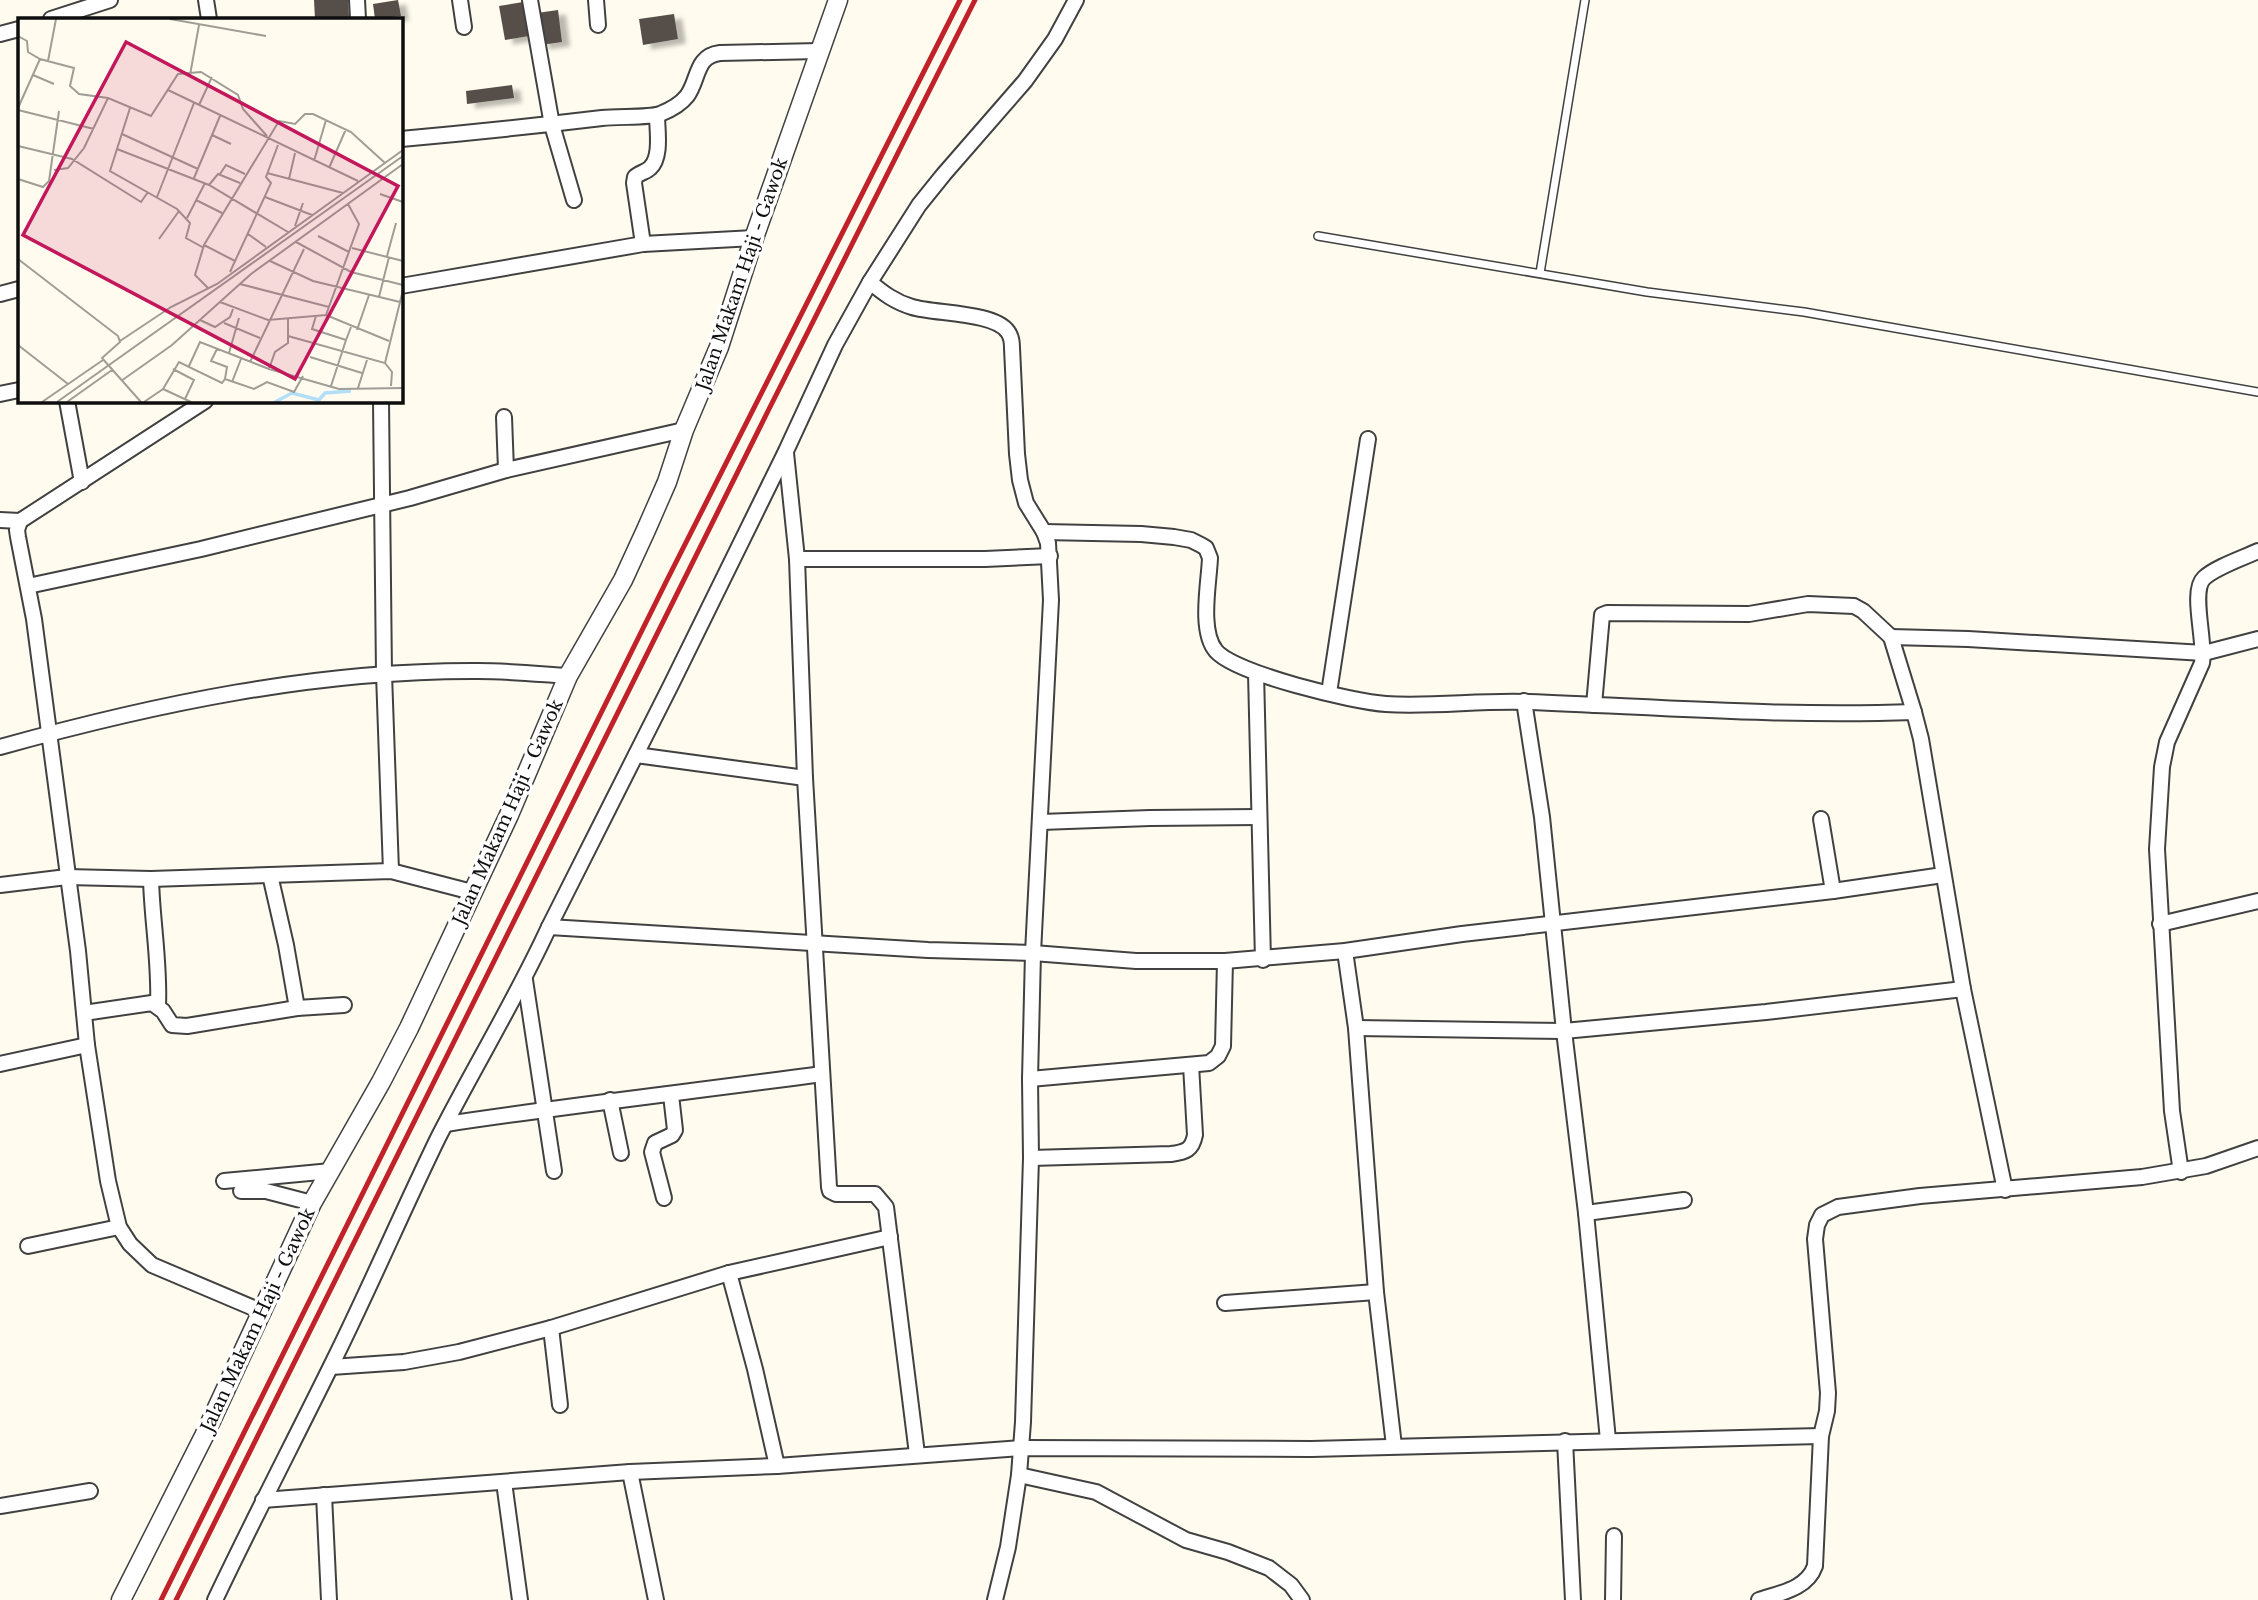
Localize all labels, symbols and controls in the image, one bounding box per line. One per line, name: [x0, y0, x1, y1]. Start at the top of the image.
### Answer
inset map: [18, 18, 402, 402]
street label: Jalan Makam Haji - Gawok: [691, 155, 792, 395]
street label: Jalan Makam Haji - Gawok: [447, 696, 568, 930]
street label: Jalan Makam Haji - Gawok: [195, 1204, 320, 1438]

